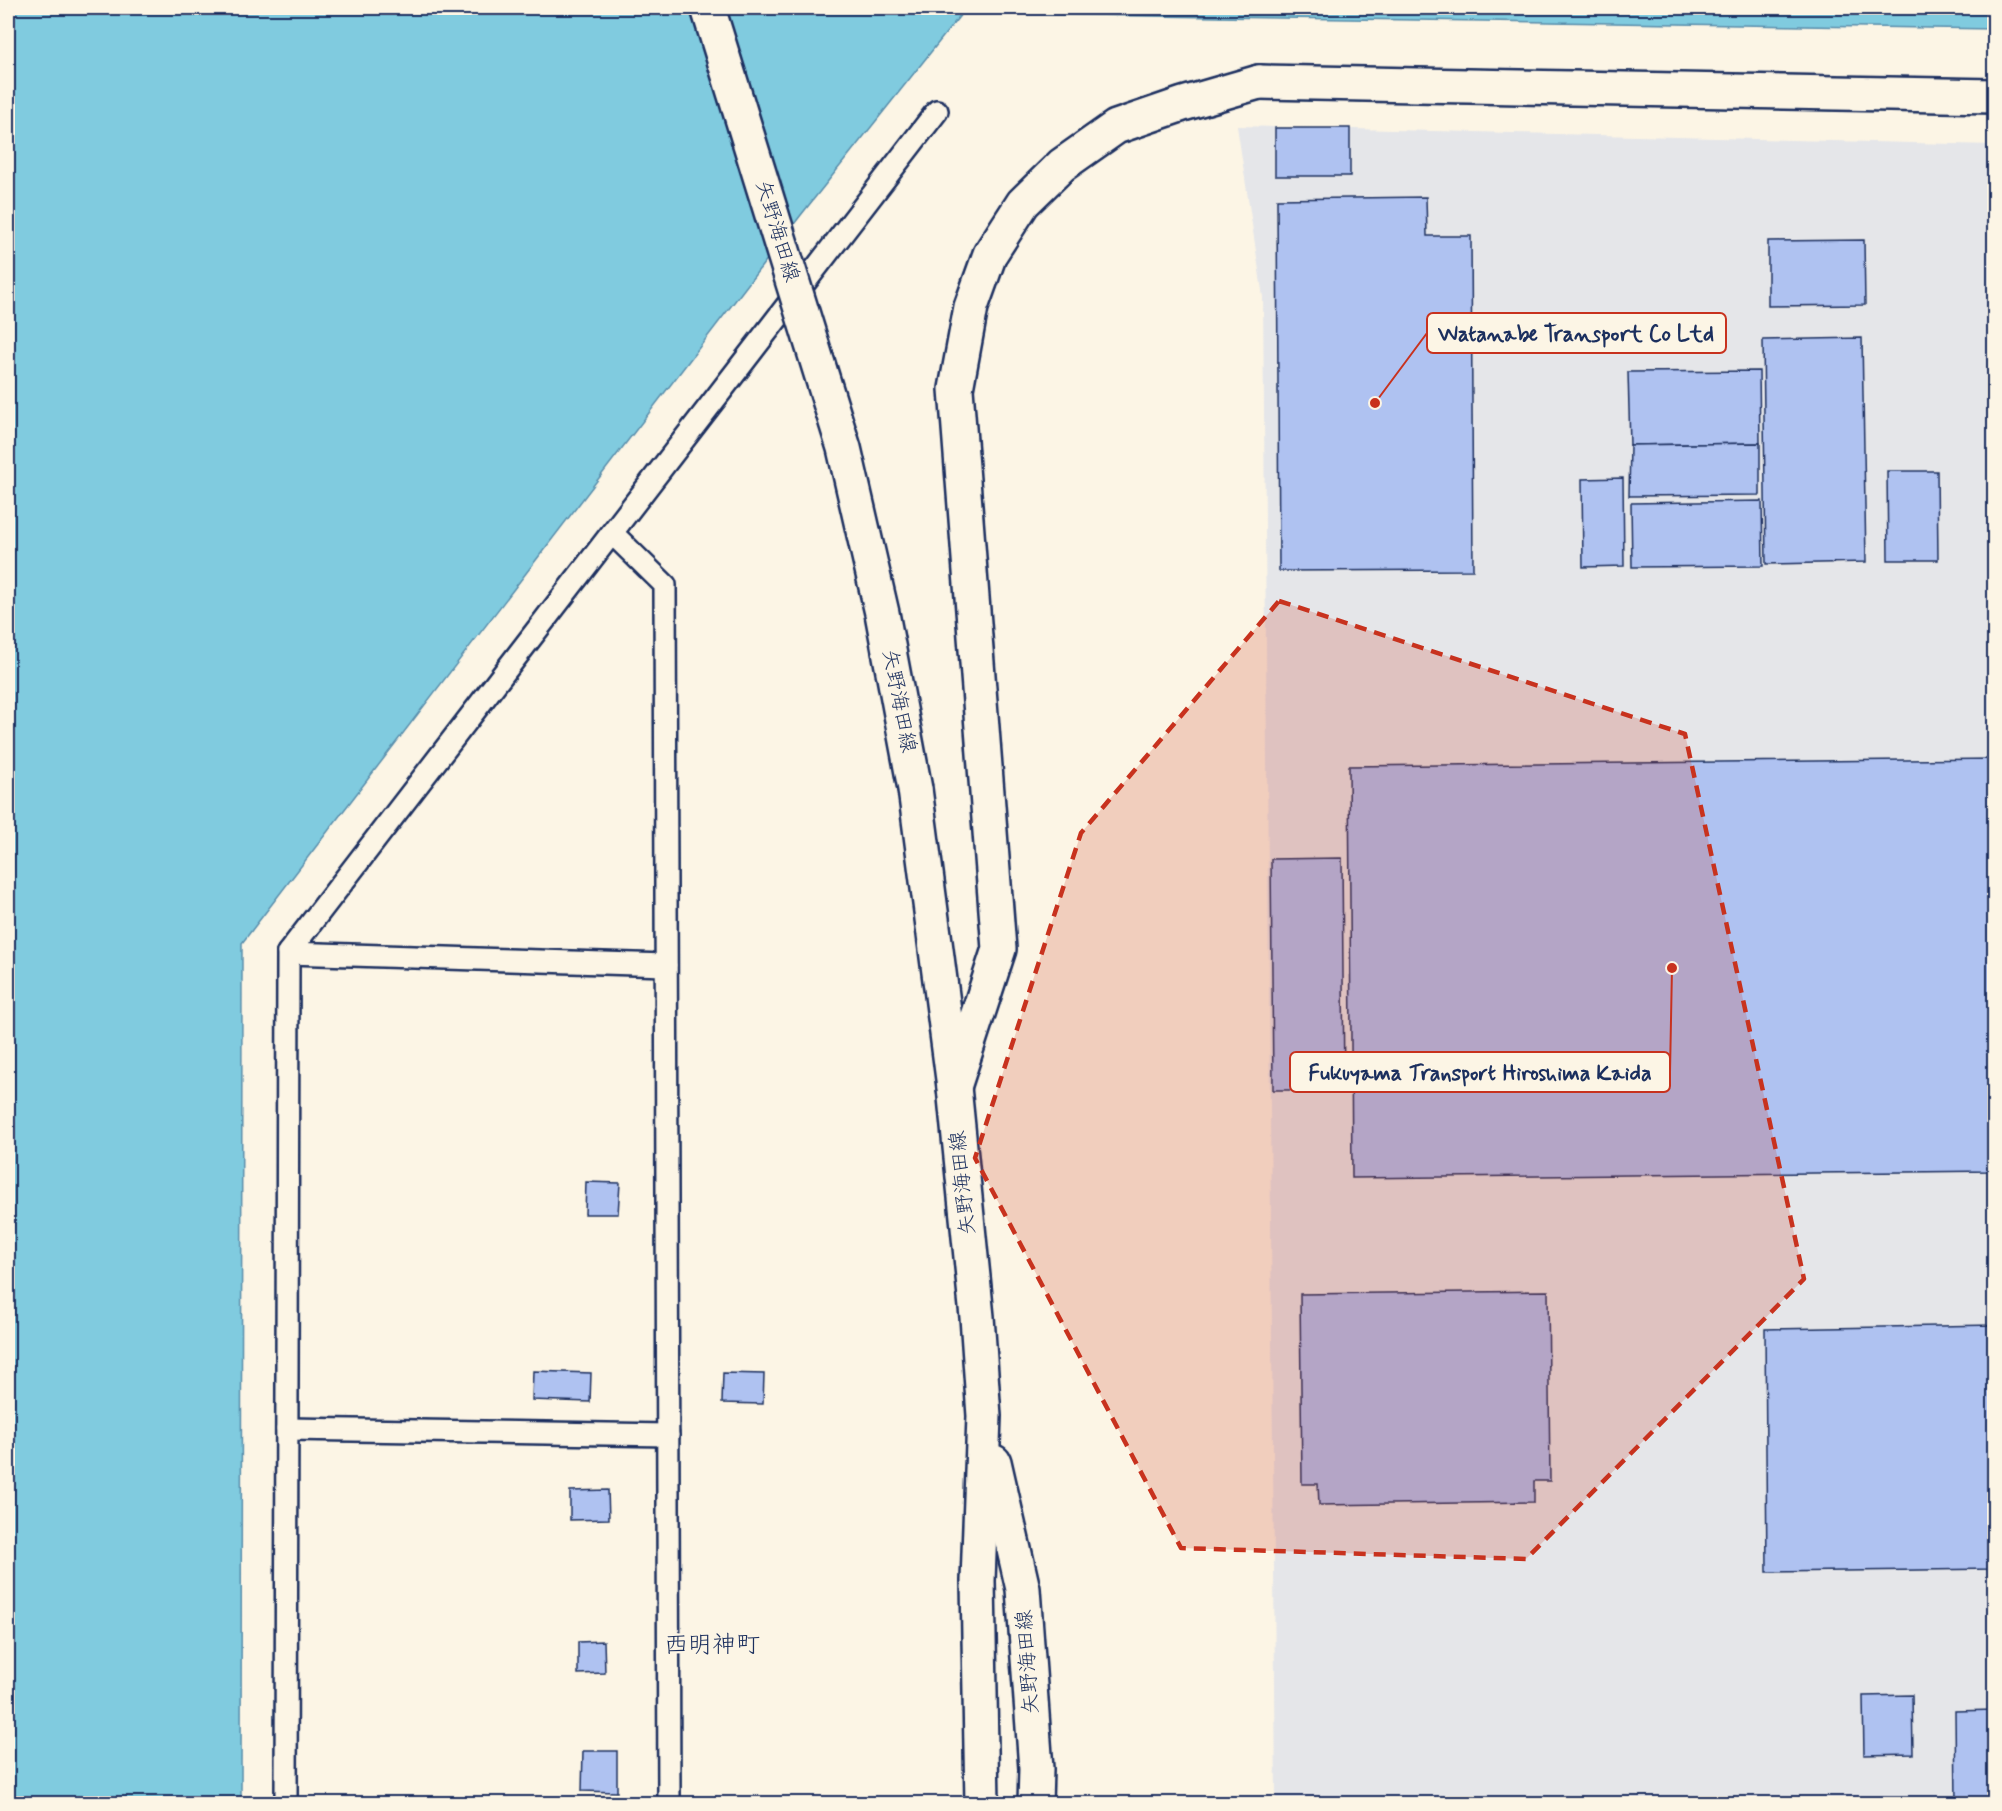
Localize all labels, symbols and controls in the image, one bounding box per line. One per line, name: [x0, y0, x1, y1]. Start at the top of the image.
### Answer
street label: 矢野海田線: [748, 177, 806, 285]
callout: Watanabe Transport Co Ltd: [1427, 313, 1726, 353]
text: Watanabe Transport Co Ltd: [1437, 321, 1714, 349]
street label: 矢野海田線: [875, 647, 923, 755]
callout: Fukuyama Transport Hiroshima Kaida: [1290, 1052, 1670, 1092]
text: Fukuyama Transport Hiroshima Kaida: [1308, 1060, 1652, 1088]
street label: 矢野海田線: [944, 1129, 982, 1237]
street label: 矢野海田線: [1010, 1609, 1046, 1715]
district label: 西明神町: [664, 1630, 760, 1661]

